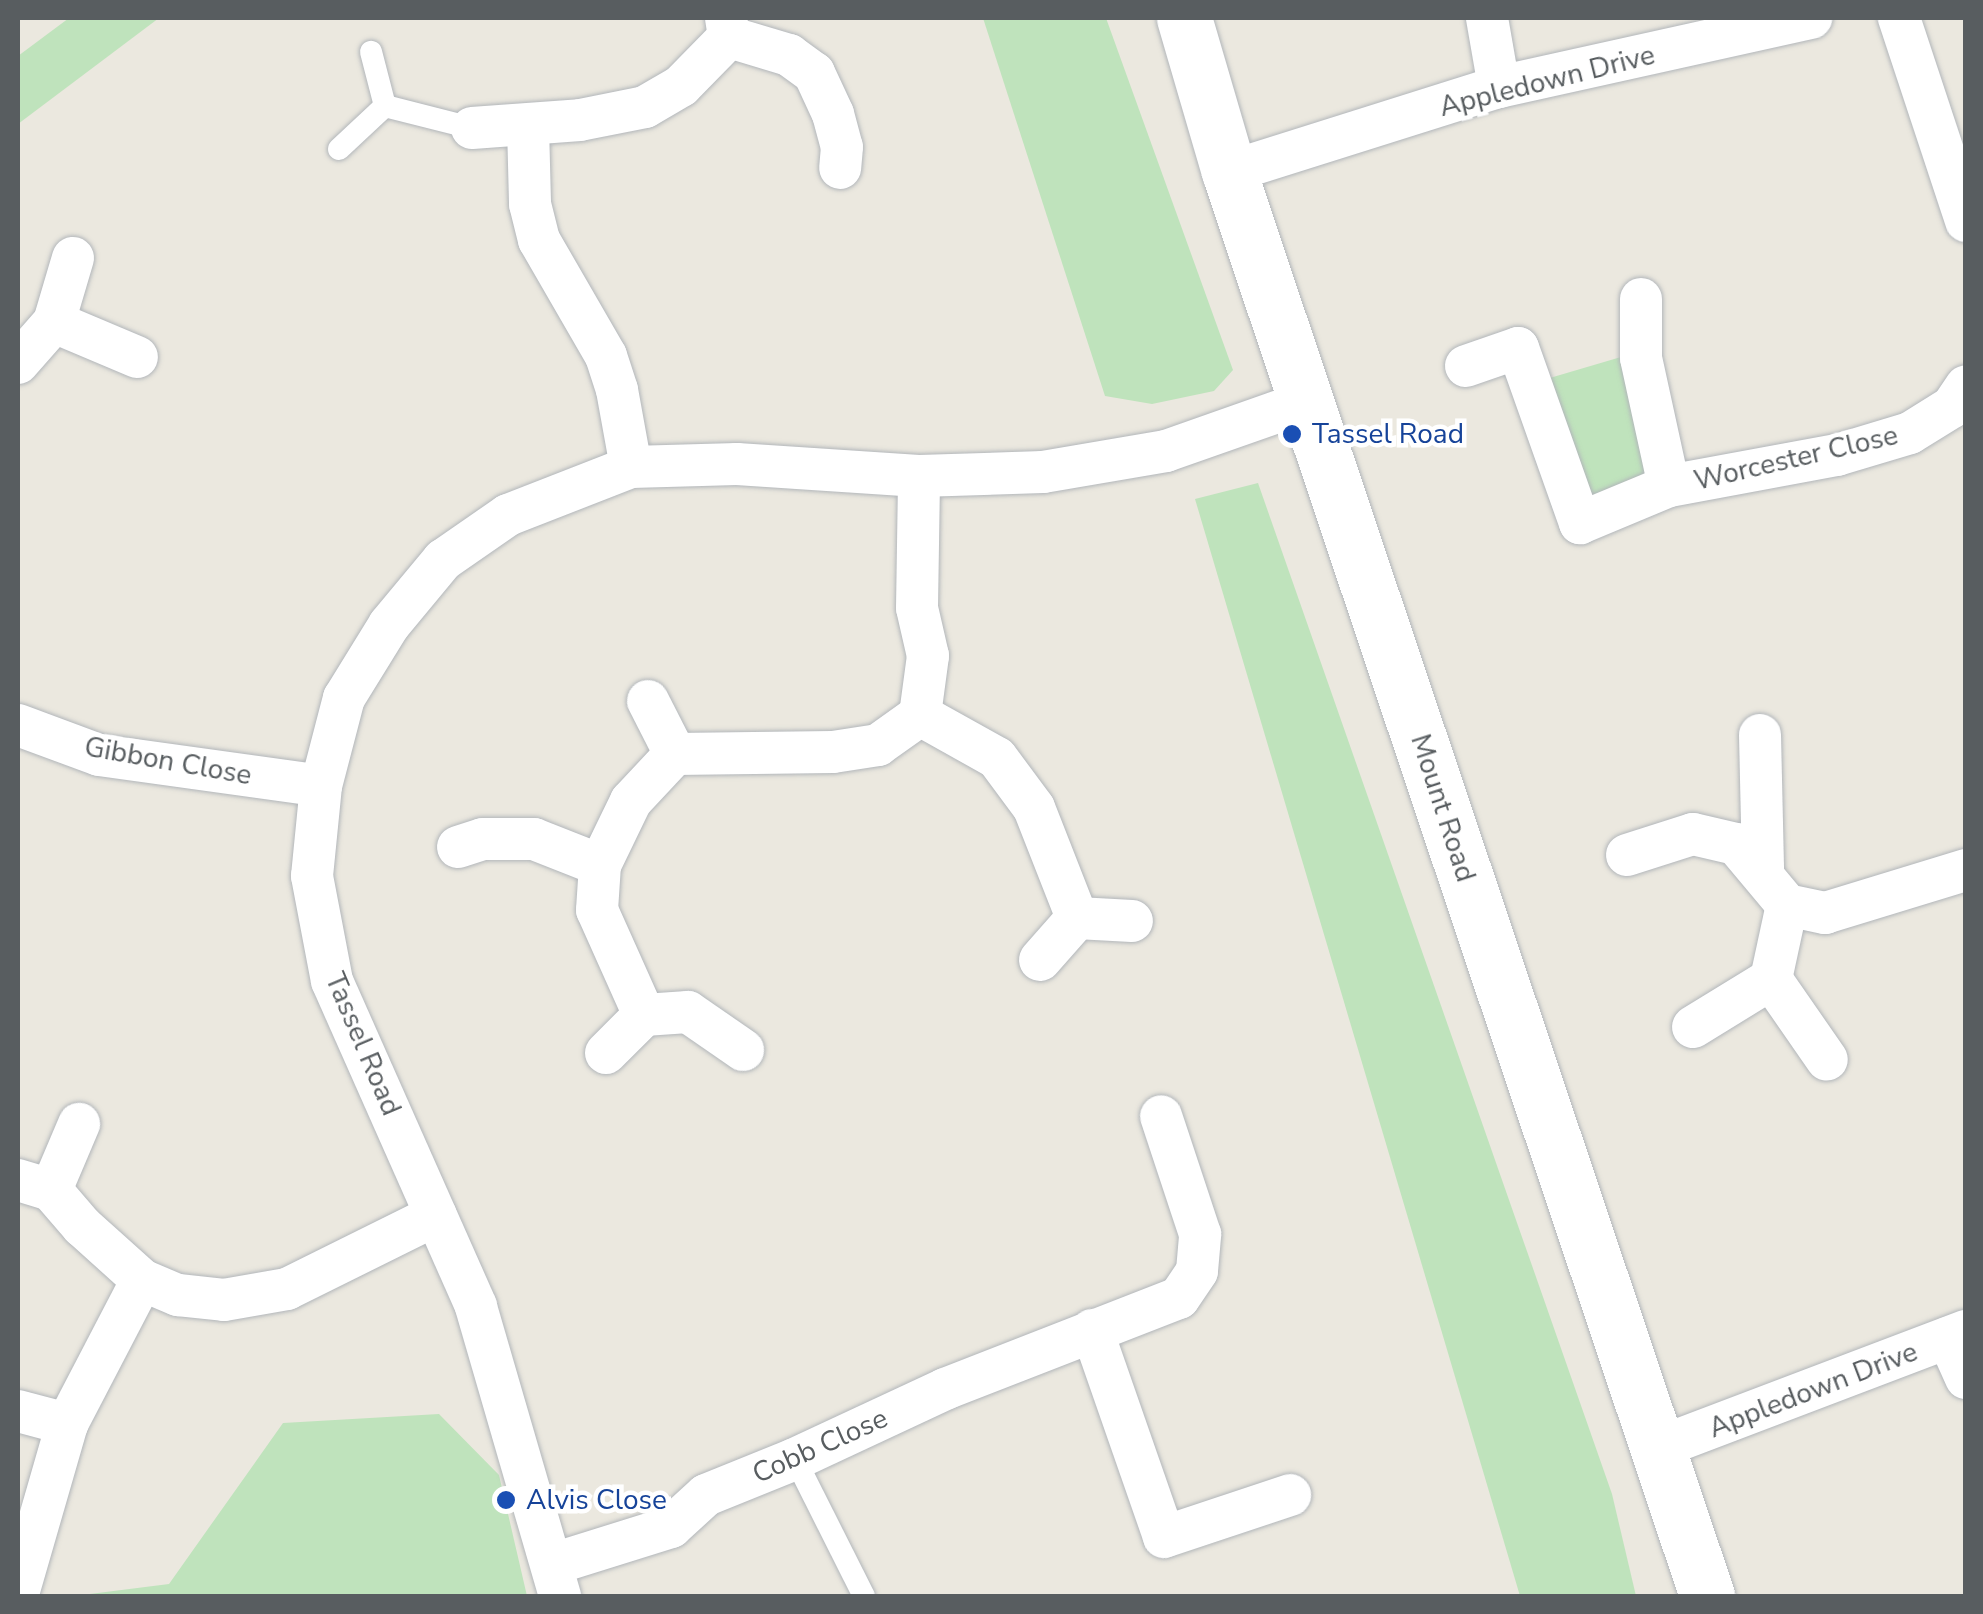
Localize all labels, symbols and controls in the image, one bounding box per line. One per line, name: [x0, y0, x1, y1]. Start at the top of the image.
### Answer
street label: Appledown Drive: [1436, 38, 1658, 124]
place label: Tassel Road: [1312, 417, 1464, 451]
street label: Worcester Close: [1691, 418, 1901, 498]
marker: Tassel Road: [1281, 423, 1303, 445]
street label: Gibbon Close: [82, 730, 254, 792]
street label: Mount Road: [1403, 730, 1483, 886]
street label: Tassel Road: [318, 967, 408, 1121]
street label: Appledown Drive: [1704, 1335, 1922, 1445]
street label: Cobb Close: [747, 1401, 893, 1491]
place label: Alvis Close: [526, 1483, 667, 1517]
marker: Alvis Close: [495, 1489, 517, 1511]

